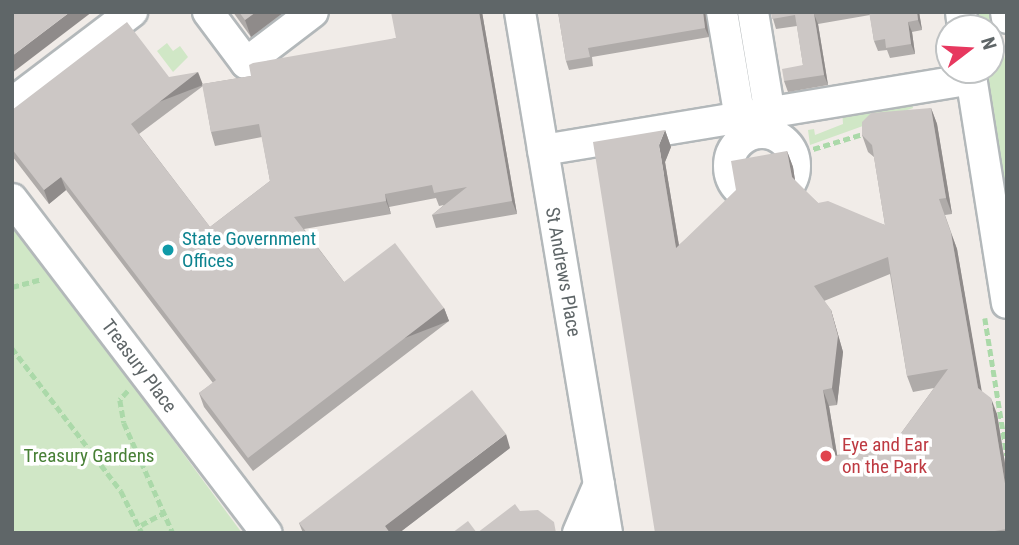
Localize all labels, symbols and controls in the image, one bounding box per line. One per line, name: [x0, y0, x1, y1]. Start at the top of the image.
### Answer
north arrow: [935, 14, 1005, 84]
text: N: [976, 34, 1001, 52]
street label: St Andrews Place: [540, 206, 586, 338]
place label: State Government Offices: [182, 228, 316, 272]
marker: State Government Offices: [160, 242, 176, 258]
street label: Treasury Place: [97, 315, 181, 417]
place label: Eye and Ear on the Park: [842, 434, 929, 478]
park label: Treasury Gardens: [23, 445, 155, 467]
marker: Eye and Ear on the Park: [816, 446, 836, 466]

